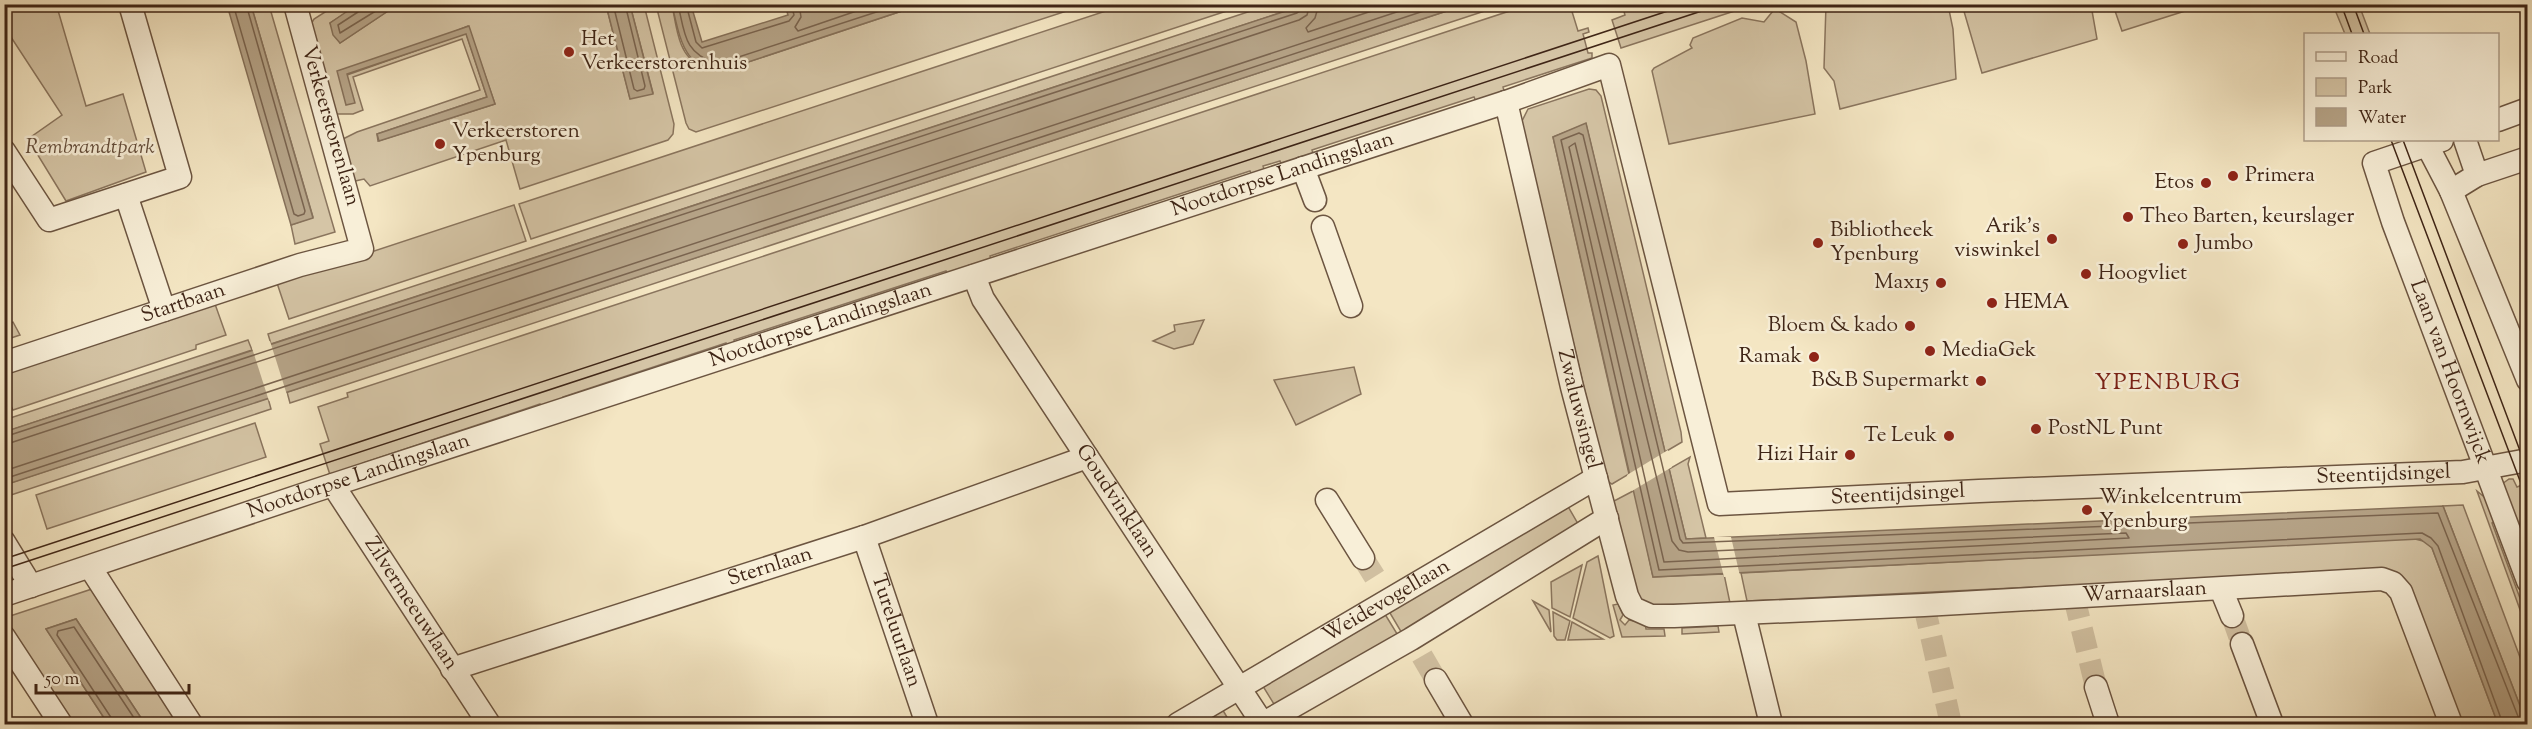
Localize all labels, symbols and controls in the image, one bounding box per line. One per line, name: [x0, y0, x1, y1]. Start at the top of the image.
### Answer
place label: Het Verkeerstorenhuis: [581, 25, 747, 79]
legend: [2304, 33, 2499, 141]
street label: Verkeerstorenlaan: [293, 42, 367, 210]
marker: Het Verkeerstorenhuis: [562, 45, 576, 59]
text: Road: [2358, 46, 2398, 72]
text: Park: [2358, 76, 2393, 102]
text: Water: [2358, 106, 2407, 132]
place label: Verkeerstoren Ypenburg: [452, 117, 580, 171]
street label: Nootdorpse Landingslaan: [1168, 125, 1398, 225]
park label: Rembrandtpark: [25, 133, 155, 163]
marker: Verkeerstoren Ypenburg: [433, 137, 447, 151]
place label: Primera: [2245, 161, 2315, 191]
place label: Etos: [2154, 168, 2194, 198]
marker: Primera: [2226, 169, 2240, 183]
marker: Etos: [2199, 176, 2213, 190]
place label: Theo Barten, keurslager: [2140, 202, 2354, 232]
marker: Theo Barten, keurslager: [2121, 210, 2135, 224]
place label: Arik's viswinkel: [1954, 212, 2040, 266]
place label: Bibliotheek Ypenburg: [1830, 216, 1934, 270]
place label: Jumbo: [2194, 229, 2253, 259]
marker: Arik's viswinkel: [2045, 232, 2059, 246]
marker: Bibliotheek Ypenburg: [1811, 236, 1825, 250]
marker: Jumbo: [2176, 237, 2190, 251]
place label: Hoogvliet: [2098, 259, 2187, 289]
marker: Hoogvliet: [2079, 267, 2093, 281]
place label: Max15: [1874, 268, 1929, 298]
street label: Nootdorpse Landingslaan: [706, 275, 936, 376]
street label: Startbaan: [137, 276, 230, 332]
marker: Max15: [1934, 276, 1948, 290]
street label: Laan van Hoornwijck: [2401, 276, 2498, 469]
place label: HEMA: [2004, 288, 2070, 318]
marker: HEMA: [1985, 296, 1999, 310]
place label: Bloem & kado: [1768, 311, 1898, 341]
marker: Bloem & kado: [1903, 319, 1917, 333]
place label: MediaGek: [1942, 336, 2037, 366]
place label: Ramak: [1739, 342, 1803, 372]
marker: MediaGek: [1923, 344, 1937, 358]
street label: Zwaluwsingel: [1549, 347, 1608, 473]
marker: Ramak: [1807, 350, 1821, 364]
place label: B&B Supermarkt: [1811, 366, 1969, 396]
district label: YPENBURG: [2094, 366, 2242, 400]
marker: B&B Supermarkt: [1974, 374, 1988, 388]
place label: PostNL Punt: [2048, 414, 2163, 444]
place label: Te Leuk: [1864, 421, 1938, 451]
marker: PostNL Punt: [2029, 422, 2043, 436]
street label: Nootdorpse Landingslaan: [244, 426, 474, 527]
marker: Te Leuk: [1942, 429, 1956, 443]
street label: Goudvinklaan: [1068, 438, 1165, 564]
place label: Hizi Hair: [1757, 440, 1838, 470]
marker: Hizi Hair: [1843, 448, 1857, 462]
street label: Steentijdsingel: [2316, 457, 2451, 493]
street label: Steentijdsingel: [1830, 477, 1966, 513]
place label: Winkelcentrum Ypenburg: [2099, 483, 2242, 537]
marker: Winkelcentrum Ypenburg: [2080, 503, 2094, 517]
street label: Zilvermeeuwlaan: [356, 531, 465, 676]
street label: Sternlaan: [724, 539, 816, 595]
street label: Weidevogellaan: [1317, 552, 1456, 651]
street label: Tureluurlaan: [863, 570, 929, 691]
street label: Warnaarslaan: [2082, 574, 2208, 611]
scale bar: [36, 657, 189, 695]
text: 50 m: [44, 667, 80, 693]

